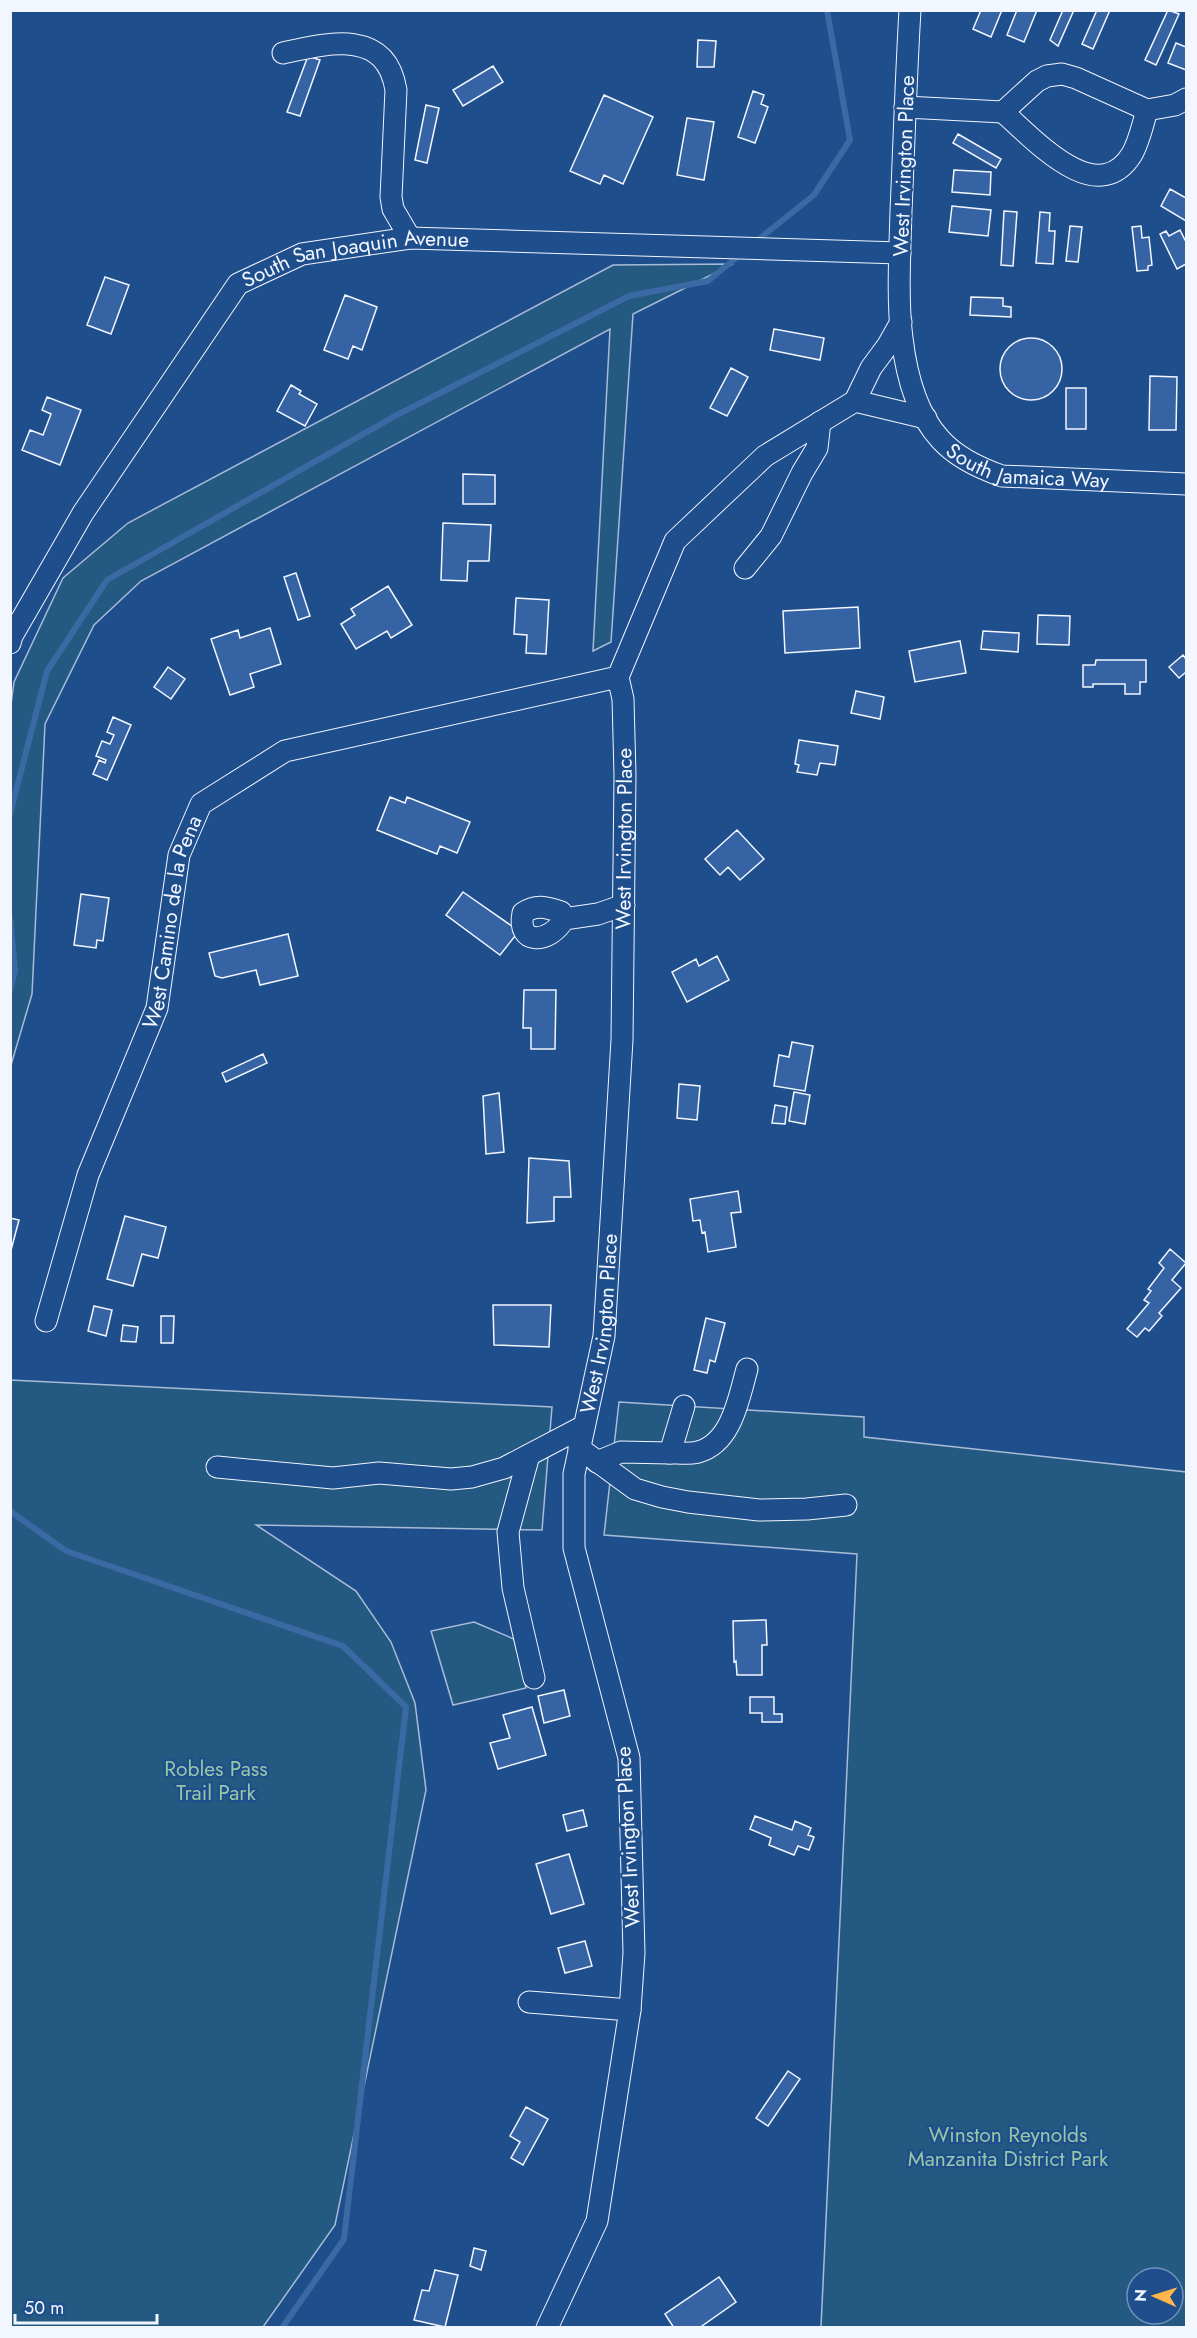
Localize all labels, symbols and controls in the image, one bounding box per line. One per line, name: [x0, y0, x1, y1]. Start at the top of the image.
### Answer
street label: West Irvington Place: [886, 75, 922, 257]
street label: South San Joaquin Avenue: [237, 222, 470, 295]
street label: South Jamaica Way: [939, 436, 1110, 496]
street label: West Irvington Place: [608, 747, 640, 930]
street label: West Camino de la Pena: [135, 811, 209, 1034]
street label: West Irvington Place: [573, 1232, 625, 1416]
street label: West Irvington Place: [608, 1745, 648, 1928]
park label: Robles Pass Trail Park: [164, 1754, 268, 1808]
park label: Winston Reynolds Manzanita District Park: [908, 2120, 1109, 2174]
north arrow: [1125, 2266, 1185, 2326]
scale bar: [15, 2287, 158, 2325]
text: N: [1129, 2288, 1152, 2302]
text: 50 m: [24, 2295, 64, 2321]

